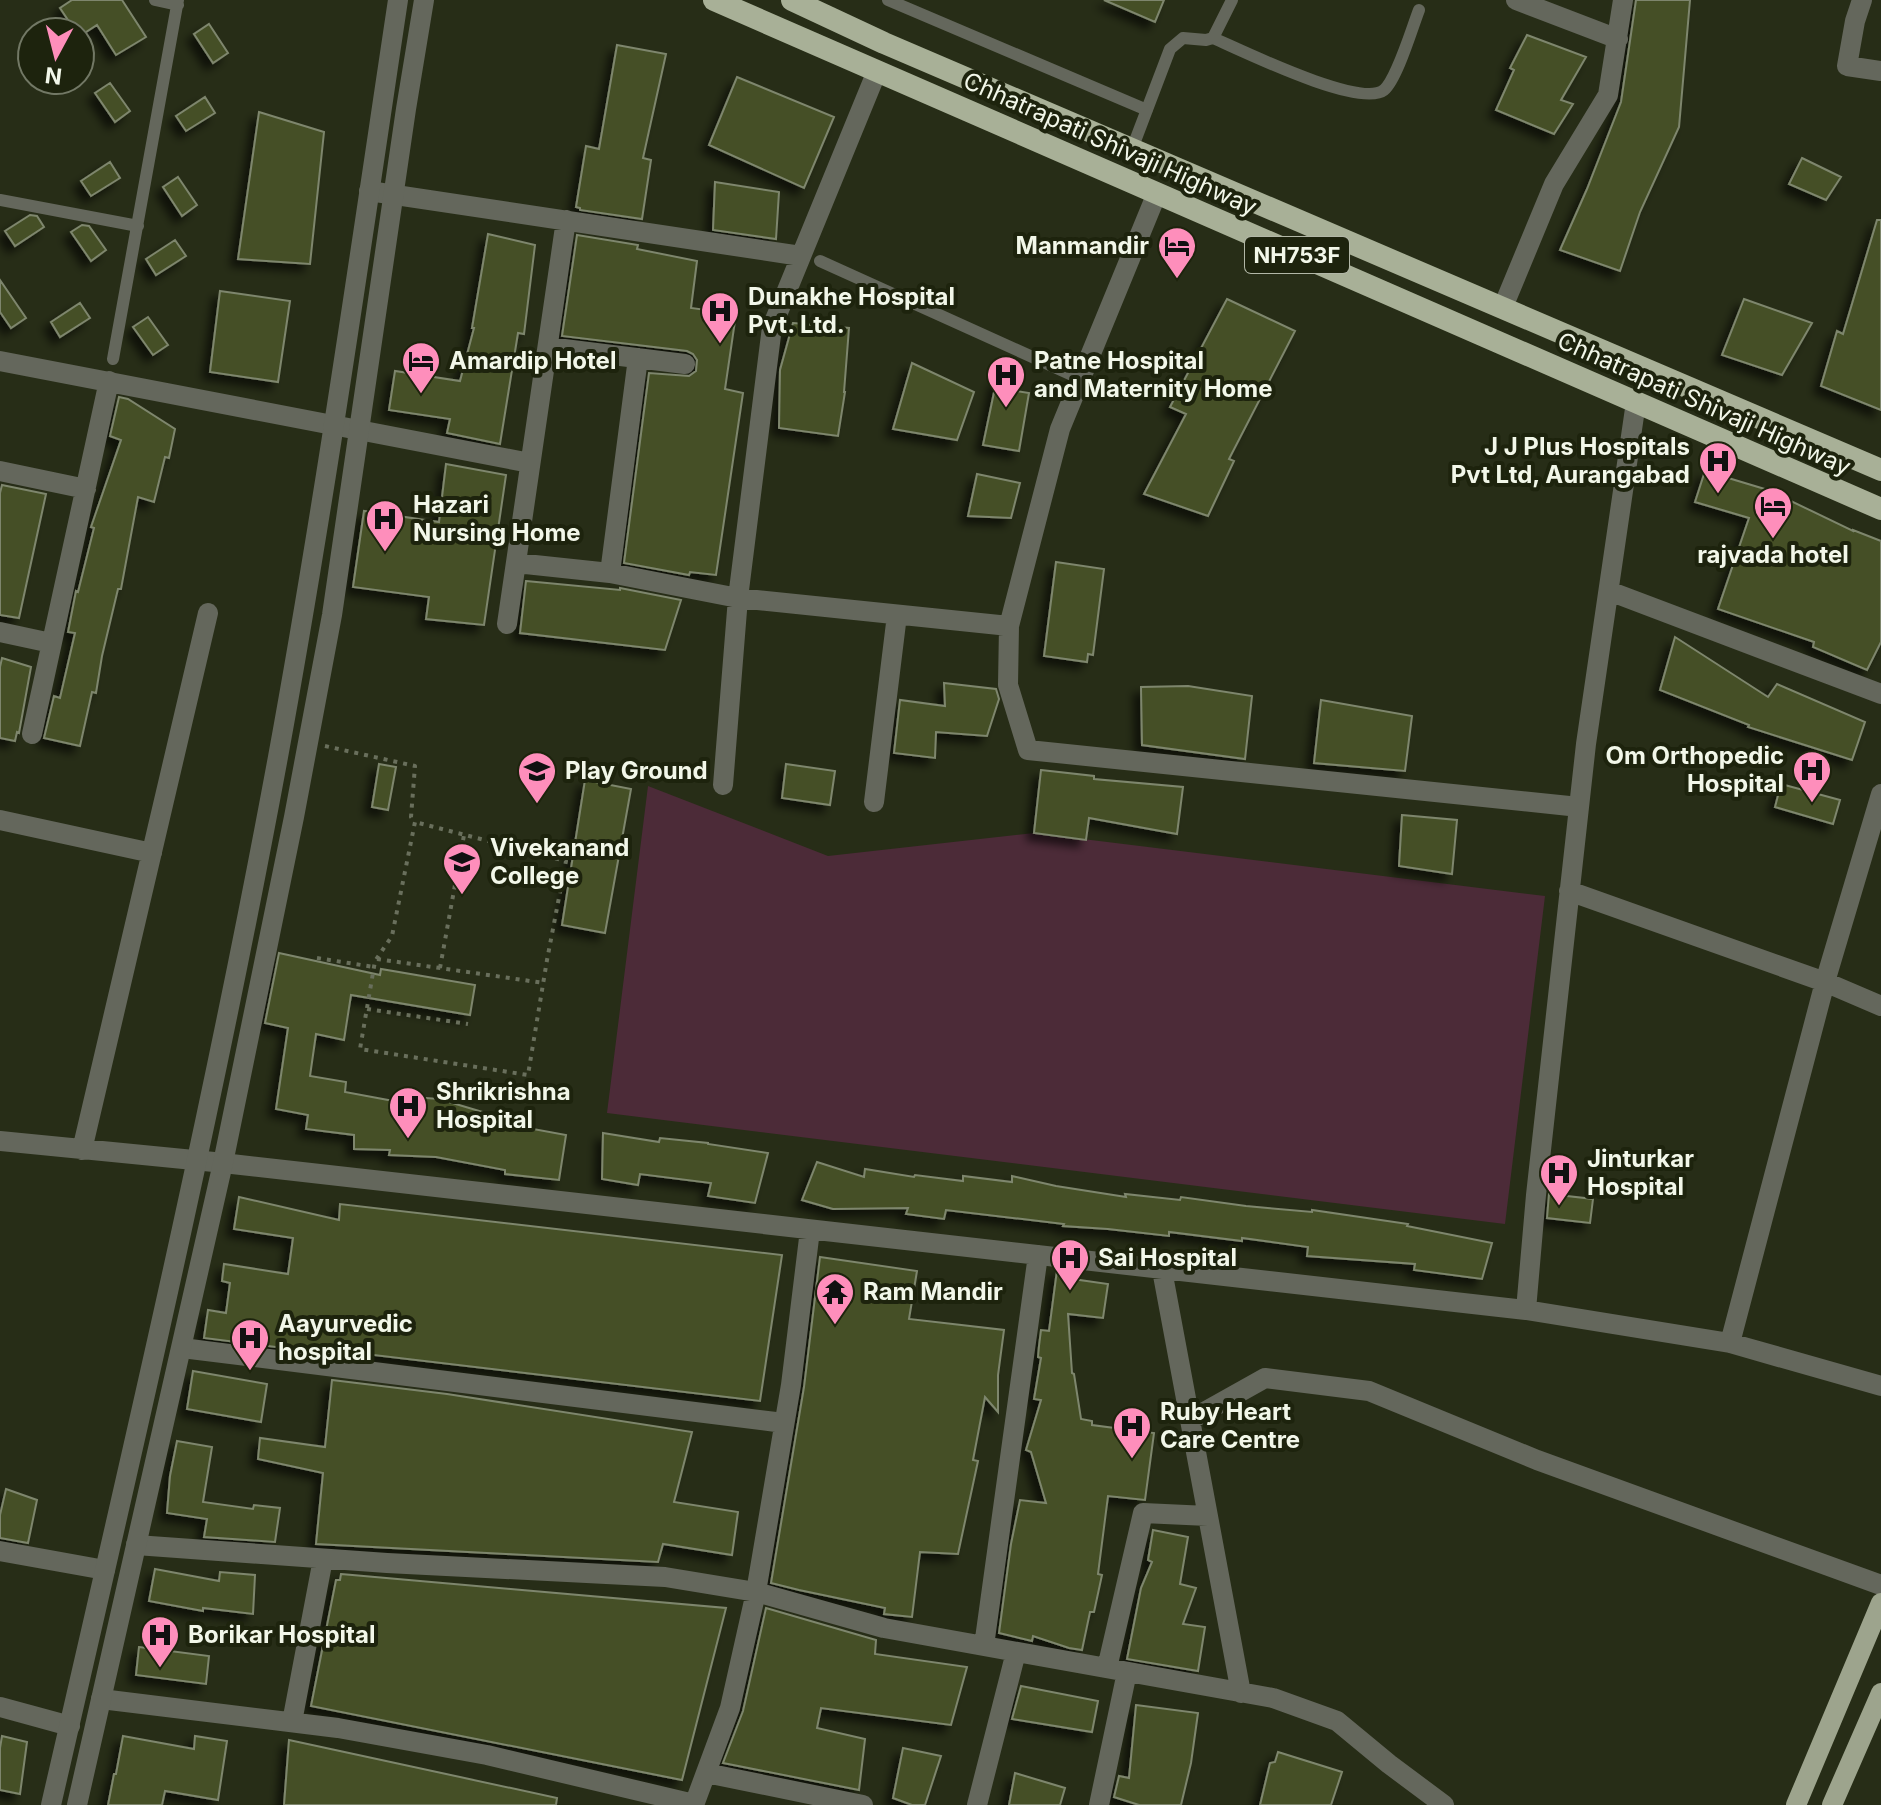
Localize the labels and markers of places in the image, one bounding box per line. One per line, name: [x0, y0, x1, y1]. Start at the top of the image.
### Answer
hotel icon: Manmandir: [1156, 225, 1198, 280]
place label: Manmandir: [1016, 231, 1149, 260]
place label: Dunakhe Hospital Pvt. Ltd.: [748, 282, 955, 339]
hospital icon: Dunakhe Hospital Pvt. Ltd.: [699, 290, 741, 345]
hotel icon: Amardip Hotel: [400, 340, 442, 395]
place label: Amardip Hotel: [449, 346, 616, 375]
place label: Patne Hospital and Maternity Home: [1034, 346, 1273, 403]
hospital icon: Patne Hospital and Maternity Home: [985, 354, 1027, 409]
place label: J J Plus Hospitals Pvt Ltd, Aurangabad: [1451, 432, 1690, 489]
hospital icon: J J Plus Hospitals Pvt Ltd, Aurangabad: [1697, 440, 1739, 495]
hotel icon: rajvada hotel: [1752, 485, 1794, 540]
place label: Hazari Nursing Home: [413, 490, 581, 547]
hospital icon: Hazari Nursing Home: [364, 498, 406, 553]
place label: rajvada hotel: [1697, 540, 1849, 569]
place label: Om Orthopedic Hospital: [1606, 741, 1784, 798]
hospital icon: Om Orthopedic Hospital: [1791, 749, 1833, 804]
school or university icon: Play Ground: [516, 750, 558, 805]
place label: Play Ground: [565, 756, 708, 785]
place label: Vivekanand College: [490, 833, 629, 890]
school or university icon: Vivekanand College: [441, 841, 483, 896]
place label: Shrikrishna Hospital: [436, 1077, 571, 1134]
hospital icon: Shrikrishna Hospital: [387, 1085, 429, 1140]
place label: Jinturkar Hospital: [1587, 1144, 1694, 1201]
hospital icon: Jinturkar Hospital: [1538, 1152, 1580, 1207]
hospital icon: Sai Hospital: [1049, 1237, 1091, 1292]
place label: Sai Hospital: [1098, 1243, 1237, 1272]
temple icon: Ram Mandir: [814, 1271, 856, 1326]
place label: Ram Mandir: [863, 1277, 1003, 1306]
place label: Aayurvedic hospital: [278, 1309, 413, 1366]
hospital icon: Aayurvedic hospital: [229, 1317, 271, 1372]
place label: Ruby Heart Care Centre: [1160, 1397, 1300, 1454]
hospital icon: Ruby Heart Care Centre: [1111, 1405, 1153, 1460]
hospital icon: Borikar Hospital: [139, 1614, 181, 1669]
place label: Borikar Hospital: [188, 1620, 375, 1649]

